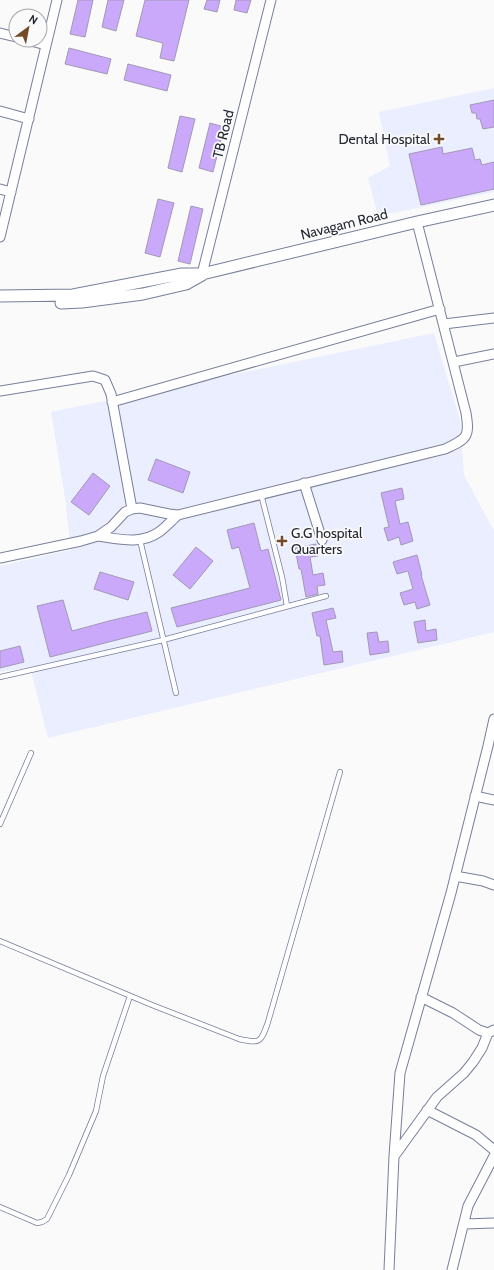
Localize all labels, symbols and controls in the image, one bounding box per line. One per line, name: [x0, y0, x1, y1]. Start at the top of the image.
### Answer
north arrow: [8, 8, 48, 48]
text: N: [26, 12, 40, 28]
street label: TB Road: [208, 108, 238, 160]
place label: Dental Hospital: [338, 130, 431, 148]
marker: Dental Hospital: [433, 133, 445, 145]
street label: Navagam Road: [299, 204, 389, 244]
place label: G.G hospital Quarters: [291, 524, 363, 558]
marker: G.G hospital Quarters: [276, 535, 288, 547]

